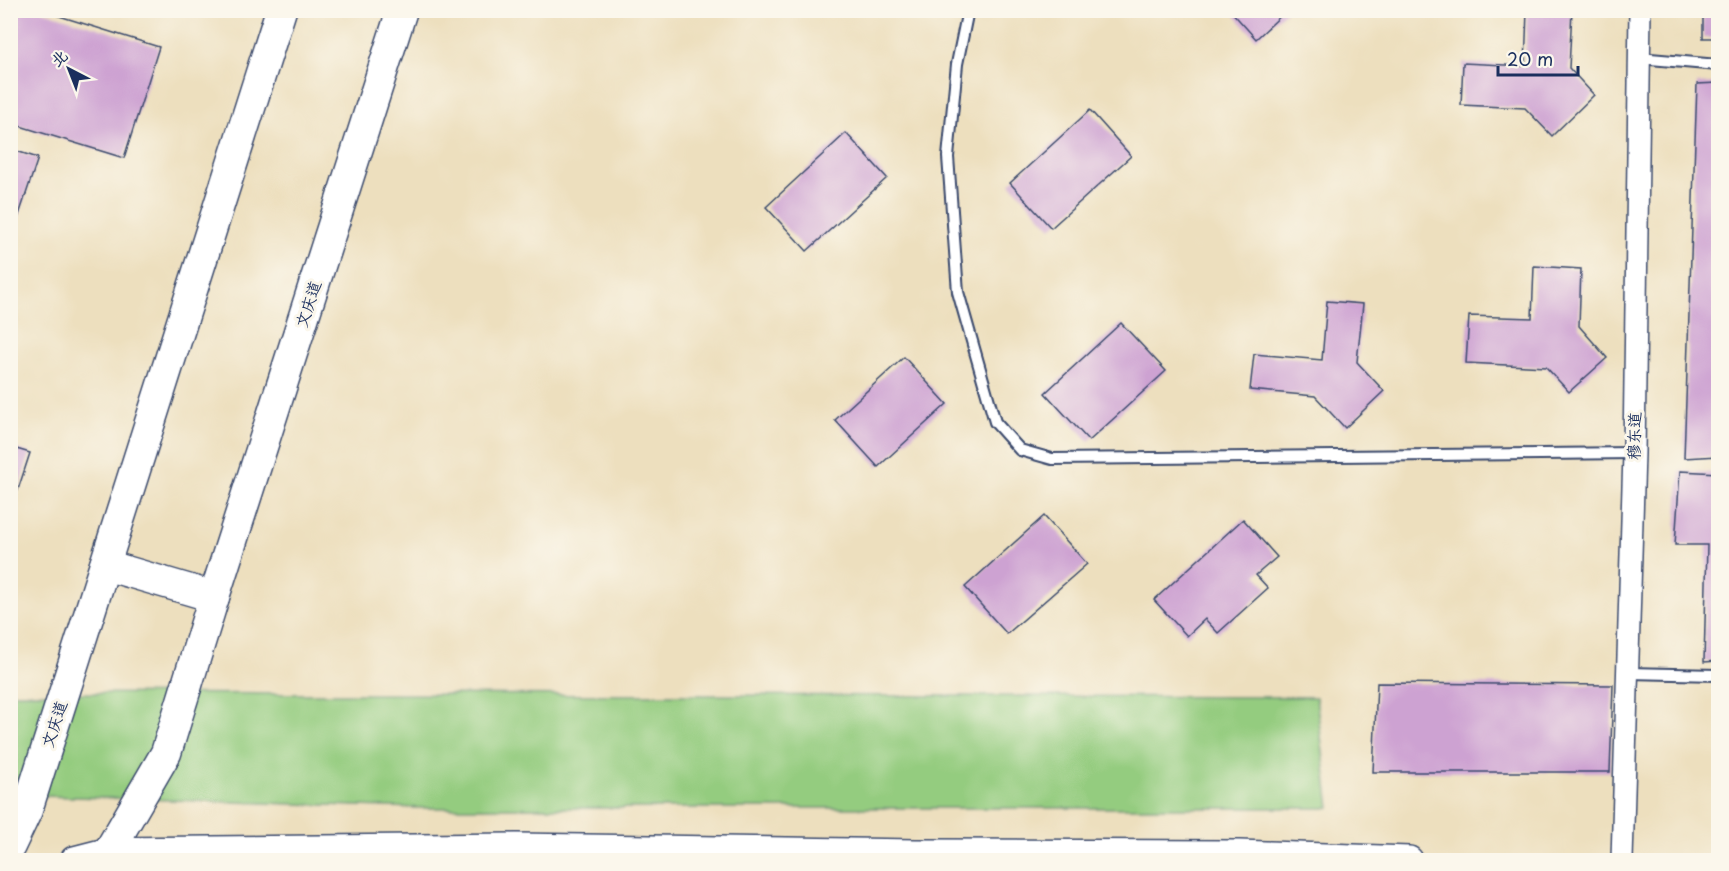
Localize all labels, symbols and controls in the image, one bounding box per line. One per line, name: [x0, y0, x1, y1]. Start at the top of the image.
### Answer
north arrow: [39, 39, 99, 99]
scale bar: [1498, 39, 1578, 77]
text: 北: [44, 43, 72, 71]
text: 20 m: [1507, 45, 1553, 72]
street label: 文庆道: [288, 277, 326, 330]
street label: 穆东道: [1621, 412, 1645, 460]
street label: 文庆道: [34, 697, 72, 750]

